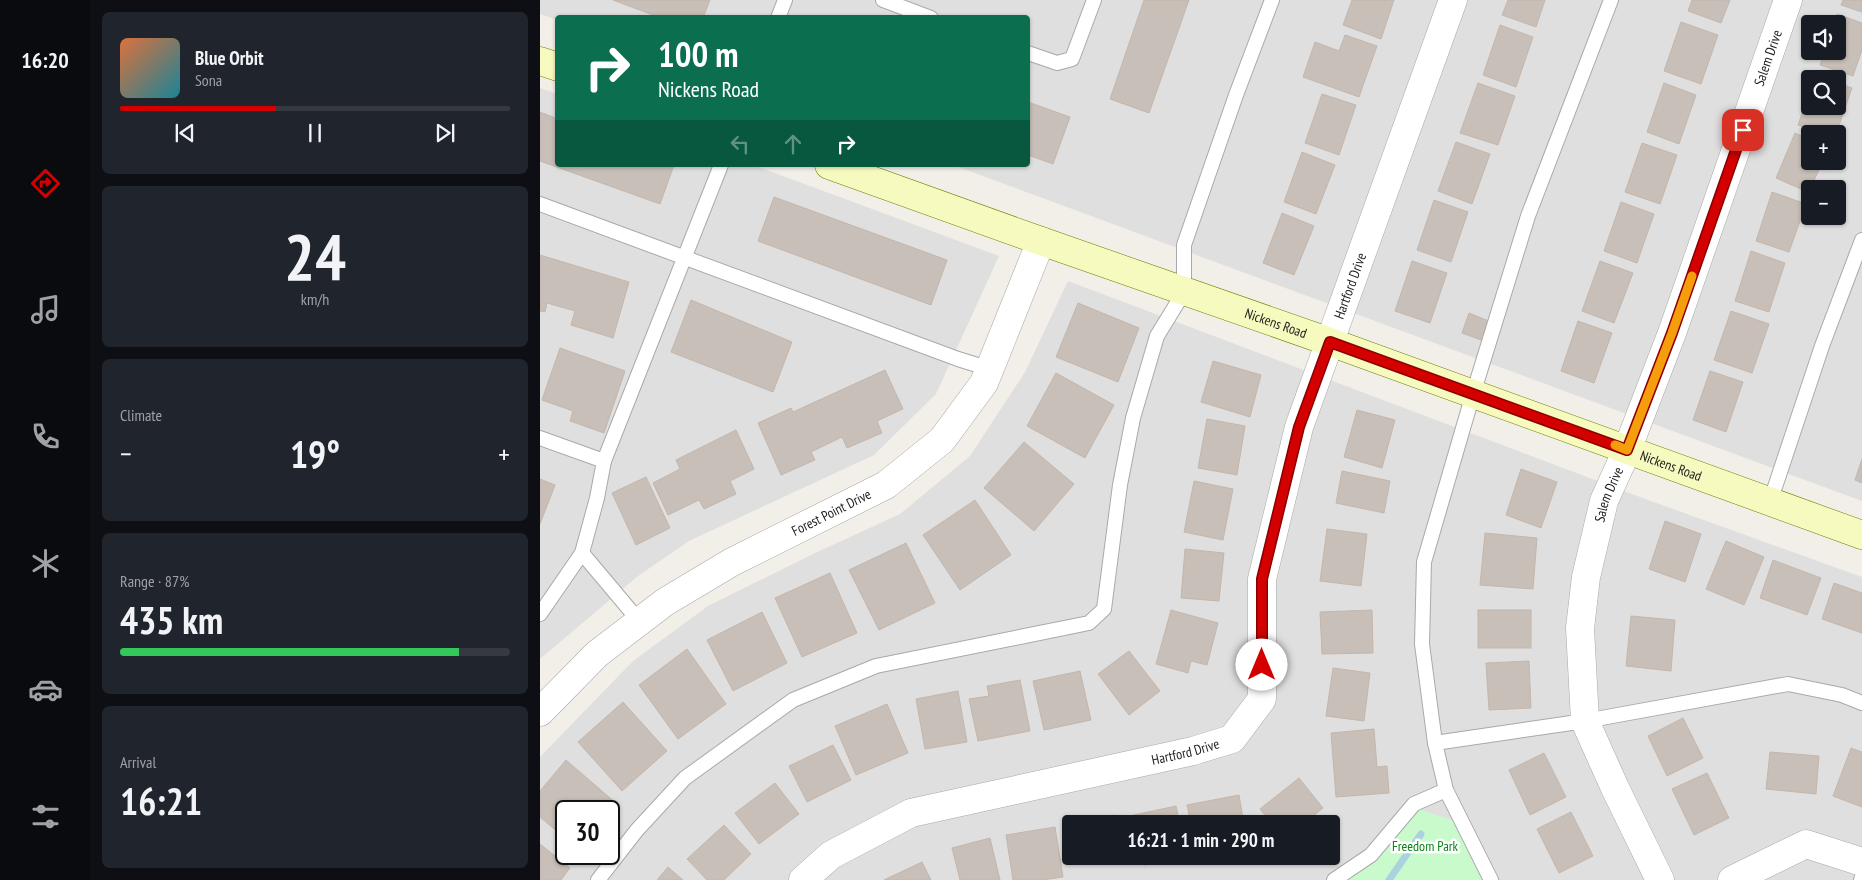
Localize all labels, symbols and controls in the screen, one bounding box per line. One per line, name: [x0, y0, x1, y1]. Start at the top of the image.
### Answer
map controls: [1801, 15, 1846, 225]
button: sound: [1801, 15, 1846, 60]
street label: Salem Drive: [1750, 27, 1786, 88]
text: 100 m: [658, 31, 739, 77]
icon: right: [575, 35, 640, 100]
text: 16:20: [21, 46, 69, 74]
text: Blue Orbit: [195, 46, 264, 70]
text: Sona: [195, 70, 222, 90]
button: search: [1801, 70, 1846, 115]
text: Nickens Road: [658, 75, 759, 103]
pin: [1722, 109, 1764, 151]
icon: arrive: [1729, 116, 1757, 144]
icon: previous: [171, 119, 199, 147]
icon: pause: [301, 119, 329, 147]
icon: next: [431, 119, 459, 147]
button: +: [1801, 125, 1846, 170]
icon: left: [726, 130, 754, 158]
icon: ahead: [779, 130, 807, 158]
icon: right: [832, 130, 860, 158]
icon: directions: [28, 166, 63, 201]
button: −: [1801, 180, 1846, 225]
text: 24: [284, 214, 346, 298]
street label: Hartford Drive: [1330, 250, 1370, 321]
text: km/h: [301, 289, 329, 309]
icon: music: [28, 292, 63, 327]
street label: Nickens Road: [1242, 304, 1309, 342]
text: Climate: [120, 405, 162, 425]
icon: phone: [28, 419, 63, 454]
text: 19°: [290, 429, 340, 478]
text: −: [120, 435, 132, 472]
text: +: [498, 435, 510, 472]
street label: Nickens Road: [1638, 446, 1704, 485]
street label: Salem Drive: [1590, 464, 1627, 524]
street label: Forest Point Drive: [789, 485, 874, 540]
icon: climate: [28, 546, 63, 581]
text: Range · 87%: [120, 571, 189, 591]
text: 435 km: [120, 595, 223, 644]
position arrow: [1235, 638, 1287, 690]
icon: car: [28, 672, 63, 707]
street label: Hartford Drive: [1150, 734, 1222, 769]
text: Arrival: [120, 752, 156, 772]
text: 16:21: [120, 776, 202, 825]
icon: filters: [28, 799, 63, 834]
speed limit sign: 30: [555, 800, 620, 865]
text: 16:21 · 1 min · 290 m: [1128, 828, 1274, 852]
park label: Freedom Park: [1392, 837, 1459, 855]

